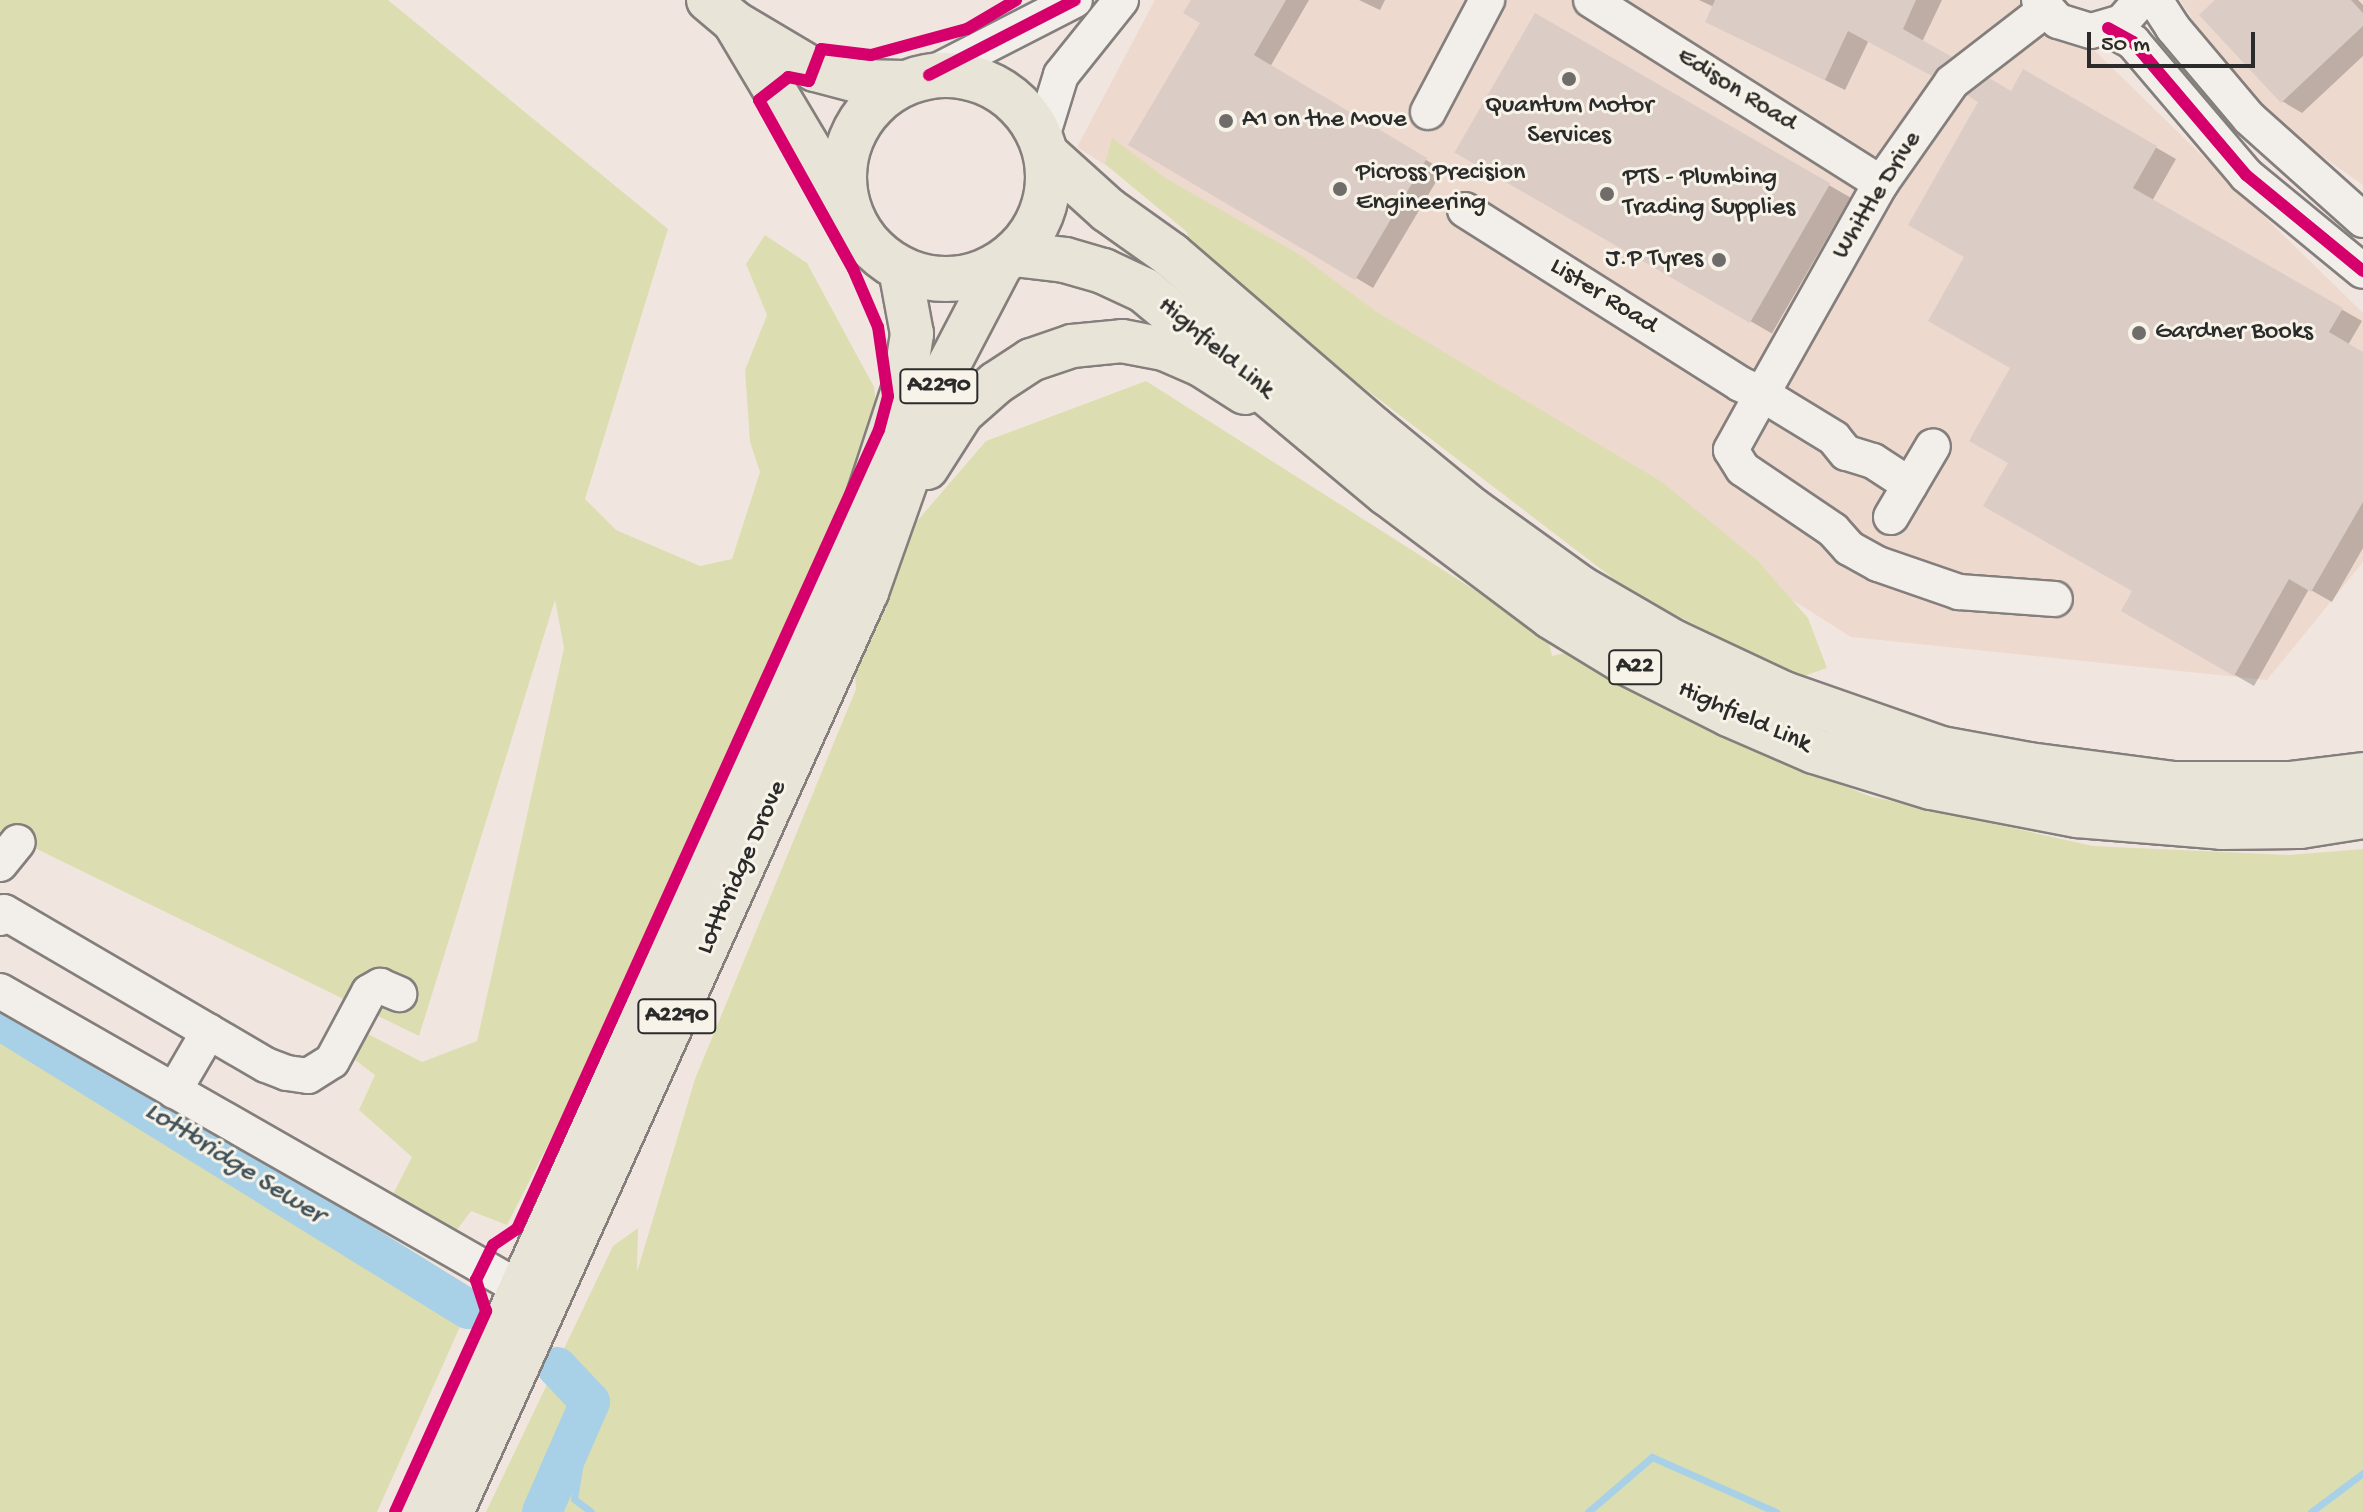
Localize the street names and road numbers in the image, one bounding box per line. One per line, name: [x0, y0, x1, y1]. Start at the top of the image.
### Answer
street label: Edison Road: [1670, 42, 1802, 140]
street label: Whittle Drive: [1826, 126, 1930, 266]
street label: Lister Road: [1543, 252, 1663, 342]
street label: Highfield Link: [1150, 291, 1280, 407]
road number: A2290: [899, 366, 979, 406]
road number: A22: [1607, 647, 1663, 687]
street label: Highfield Link: [1673, 675, 1815, 761]
street label: Lottbridge Drove: [691, 776, 795, 960]
road number: A2290: [637, 996, 717, 1036]

